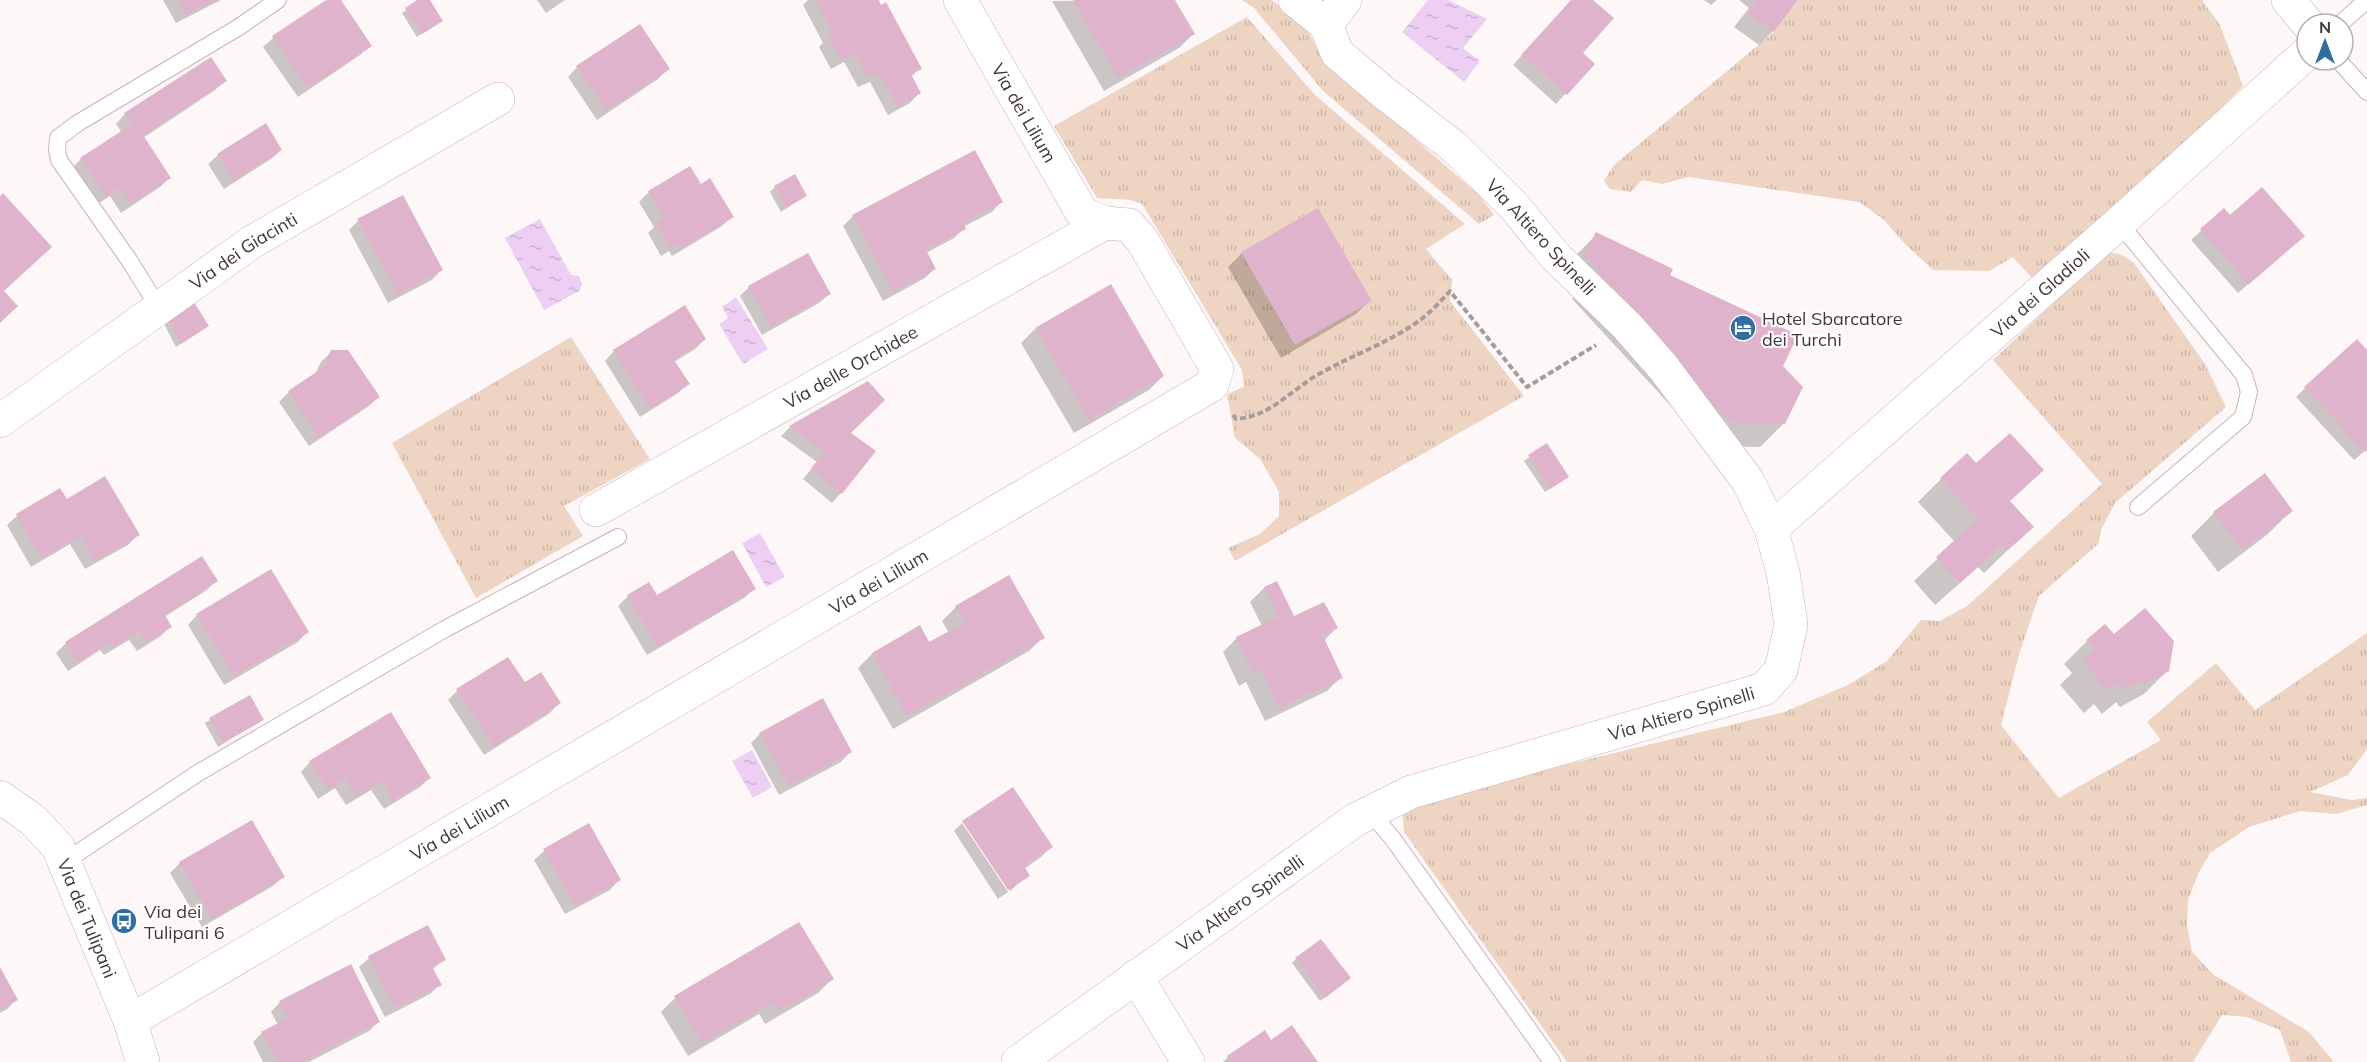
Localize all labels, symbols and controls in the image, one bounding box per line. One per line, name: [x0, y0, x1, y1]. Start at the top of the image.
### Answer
north arrow: [2295, 12, 2355, 72]
text: N: [2319, 17, 2331, 37]
street label: Via dei Lilium: [986, 59, 1062, 167]
street label: Via Altiero Spinelli: [1481, 174, 1601, 300]
street label: Via dei Giacinti: [185, 207, 301, 294]
street label: Via dei Gladioli: [1986, 243, 2094, 342]
place label: Hotel Sbarcatore dei Turchi: [1762, 307, 1903, 351]
hotel icon: Hotel Sbarcatore dei Turchi: [1728, 313, 1758, 343]
street label: Via delle Orchidee: [779, 320, 922, 414]
street label: Via dei Lilium: [825, 543, 932, 619]
street label: Via Altiero Spinelli: [1605, 681, 1757, 745]
street label: Via dei Lilium: [406, 789, 513, 865]
street label: Via Altiero Spinelli: [1172, 849, 1308, 956]
street label: Via dei Tulipani: [53, 855, 122, 981]
place label: Via dei Tulipani 6: [144, 900, 224, 944]
bus stop icon: Via dei Tulipani 6: [109, 906, 139, 936]

